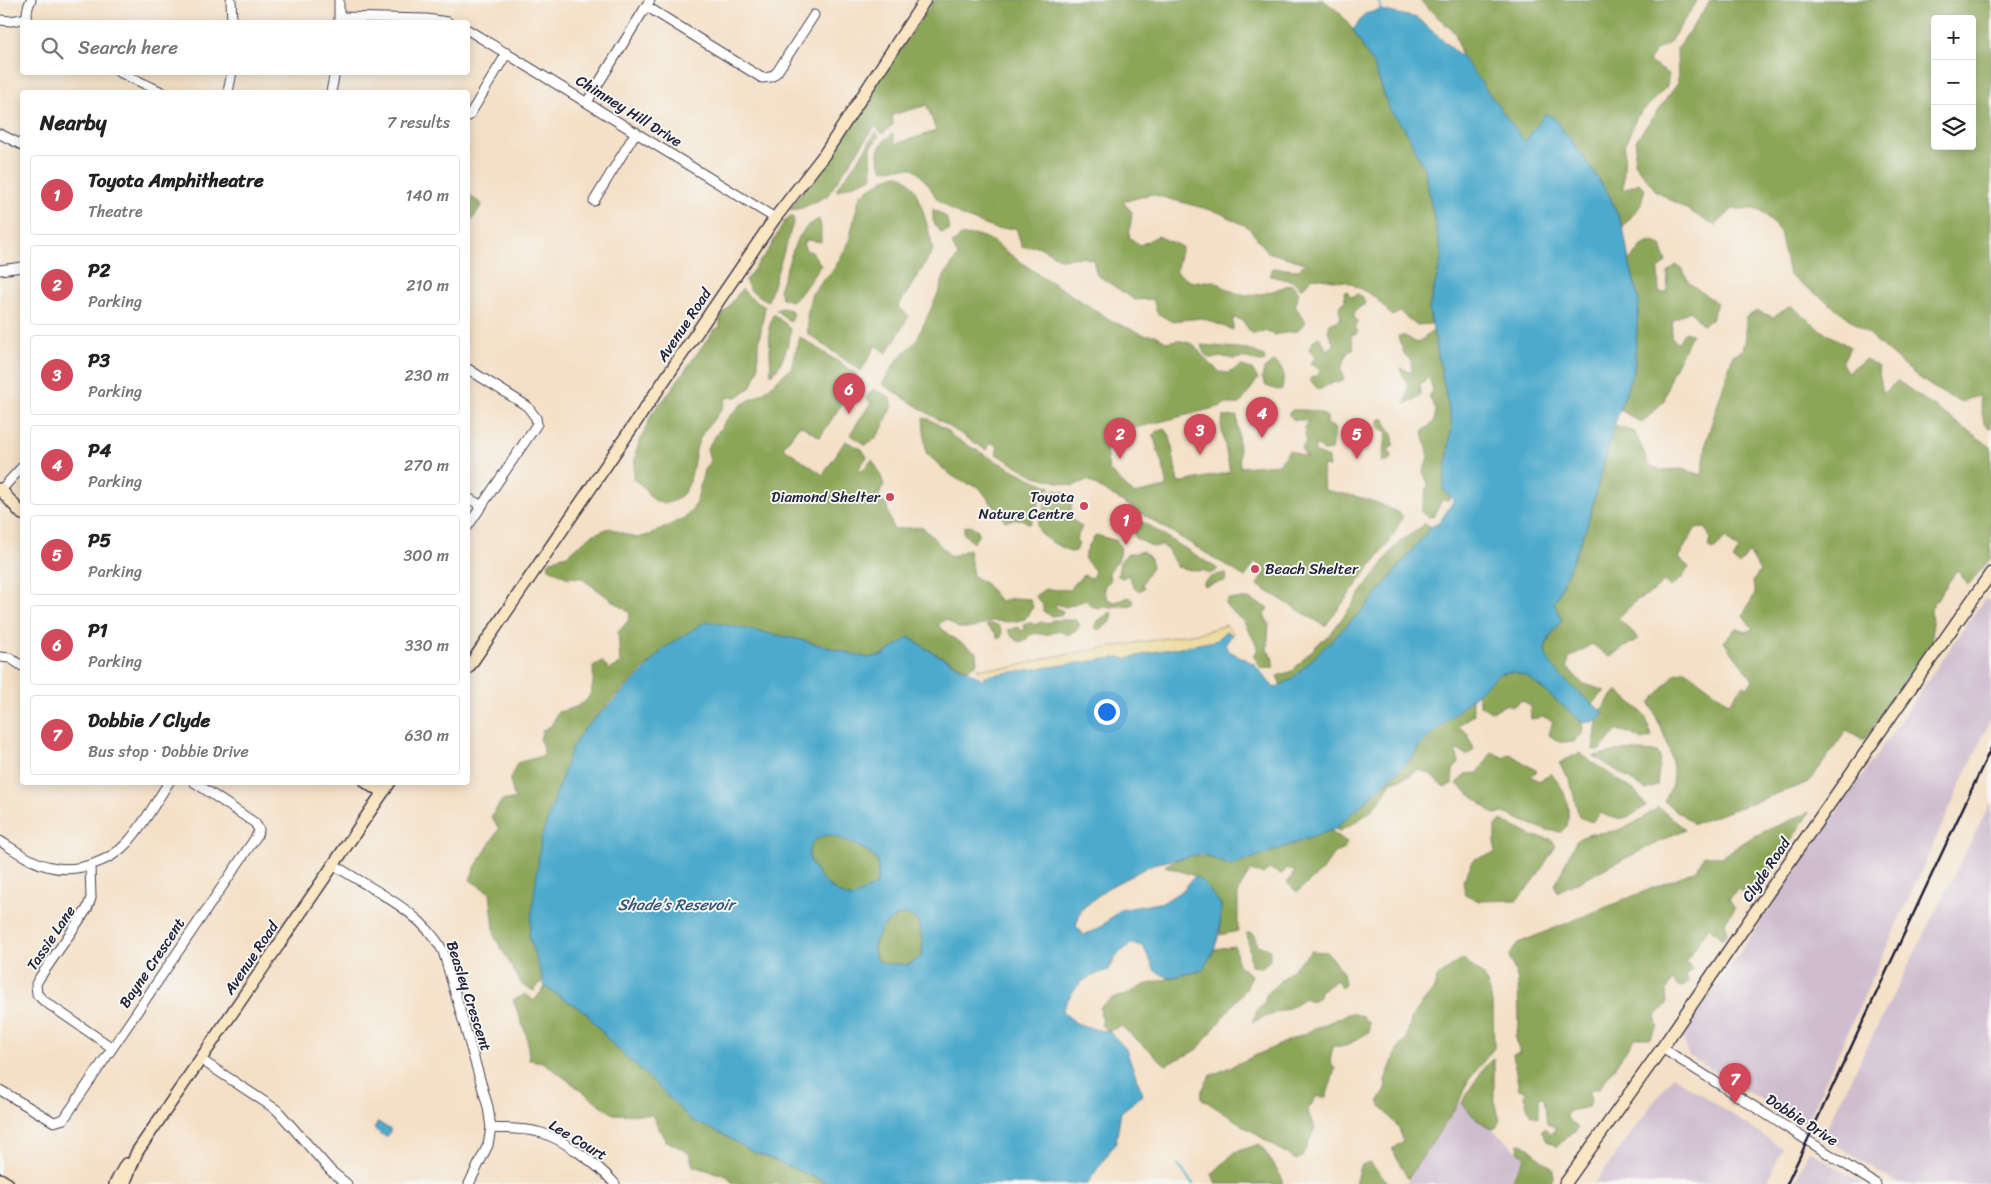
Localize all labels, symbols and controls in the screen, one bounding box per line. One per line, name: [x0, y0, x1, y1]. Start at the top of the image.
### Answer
map controls: [1931, 15, 1976, 150]
button: +: [1931, 15, 1976, 60]
search box: [20, 20, 470, 75]
text: Search here: [78, 31, 178, 64]
icon: search: [38, 34, 66, 62]
button: −: [1931, 60, 1976, 105]
street label: Chimney Hill Drive: [571, 68, 688, 154]
text: Nearby: [40, 104, 106, 142]
button: layers: [1931, 105, 1976, 150]
text: 7 results: [387, 108, 450, 137]
text: Toyota Amphitheatre: [88, 164, 264, 197]
text: 1: [54, 181, 60, 210]
text: 140 m: [406, 181, 449, 210]
text: Theatre: [88, 197, 143, 226]
text: P2: [88, 254, 111, 287]
text: 2: [52, 271, 62, 300]
text: 210 m: [406, 271, 449, 300]
street label: Avenue Road: [649, 282, 719, 368]
text: Parking: [88, 287, 142, 316]
text: P3: [88, 344, 110, 377]
text: 3: [53, 361, 61, 390]
text: 230 m: [404, 361, 449, 390]
pin: 6: [833, 373, 865, 414]
text: Parking: [88, 377, 142, 406]
pin: 4: [1246, 397, 1278, 438]
pin: 3: [1184, 414, 1216, 455]
pin: 2: [1104, 418, 1136, 459]
pin: 5: [1341, 418, 1373, 459]
text: P4: [88, 434, 111, 467]
text: 4: [52, 451, 62, 480]
text: 270 m: [404, 451, 449, 480]
text: Parking: [88, 467, 142, 496]
place label: Diamond Shelter: [771, 484, 881, 510]
place label: Toyota Nature Centre: [979, 484, 1074, 527]
marker: Diamond Shelter: [884, 491, 896, 503]
marker: Toyota Nature Centre: [1078, 500, 1090, 512]
pin: 1: [1110, 504, 1142, 545]
text: P5: [88, 524, 111, 557]
text: 5: [52, 541, 62, 570]
text: 300 m: [404, 541, 449, 570]
place label: Beach Shelter: [1265, 556, 1359, 582]
text: Parking: [88, 557, 142, 586]
marker: Beach Shelter: [1249, 563, 1261, 575]
text: P1: [88, 614, 108, 647]
text: 6: [52, 631, 62, 660]
text: 330 m: [405, 631, 449, 660]
text: Parking: [88, 647, 142, 676]
your location: [1094, 699, 1120, 725]
text: Dobbie / Clyde: [88, 704, 210, 737]
text: 7: [52, 721, 62, 750]
text: 630 m: [405, 721, 449, 750]
text: Bus stop · Dobbie Drive: [88, 737, 249, 766]
street label: Clyde Road: [1735, 832, 1798, 908]
water label: Shade’s Resevoir: [618, 890, 737, 919]
street label: Tassie Lane: [20, 900, 83, 976]
street label: Bayne Crescent: [112, 912, 192, 1013]
street label: Avenue Road: [216, 915, 286, 1001]
street label: Beasley Crescent: [439, 937, 499, 1055]
pin: 7: [1719, 1063, 1751, 1104]
street label: Dobbie Drive: [1761, 1087, 1844, 1153]
street label: Lee Court: [544, 1112, 612, 1168]

